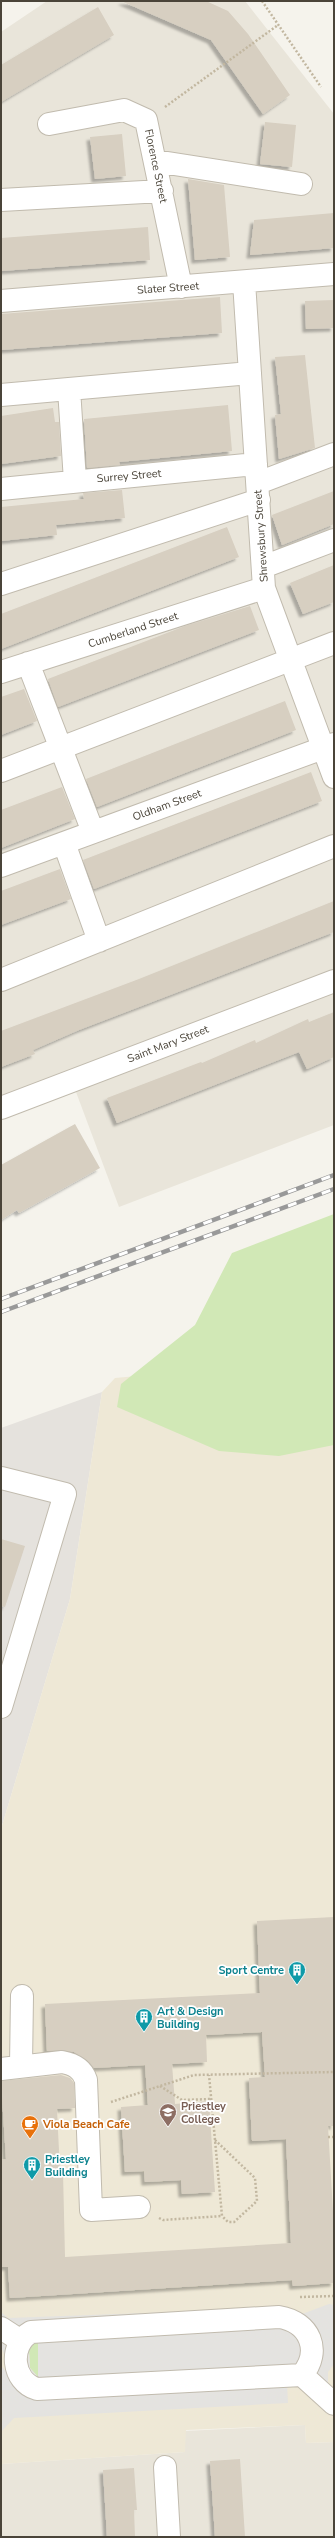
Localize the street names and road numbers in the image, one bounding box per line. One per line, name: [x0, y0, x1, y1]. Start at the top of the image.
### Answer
street label: Florence Street: [141, 128, 171, 204]
street label: Slater Street: [136, 278, 200, 298]
street label: Surrey Street: [96, 466, 162, 486]
street label: Shrewsbury Street: [250, 489, 272, 583]
street label: Cumberland Street: [86, 608, 180, 652]
street label: Oldham Street: [130, 786, 204, 824]
street label: Saint Mary Street: [125, 1022, 211, 1066]

